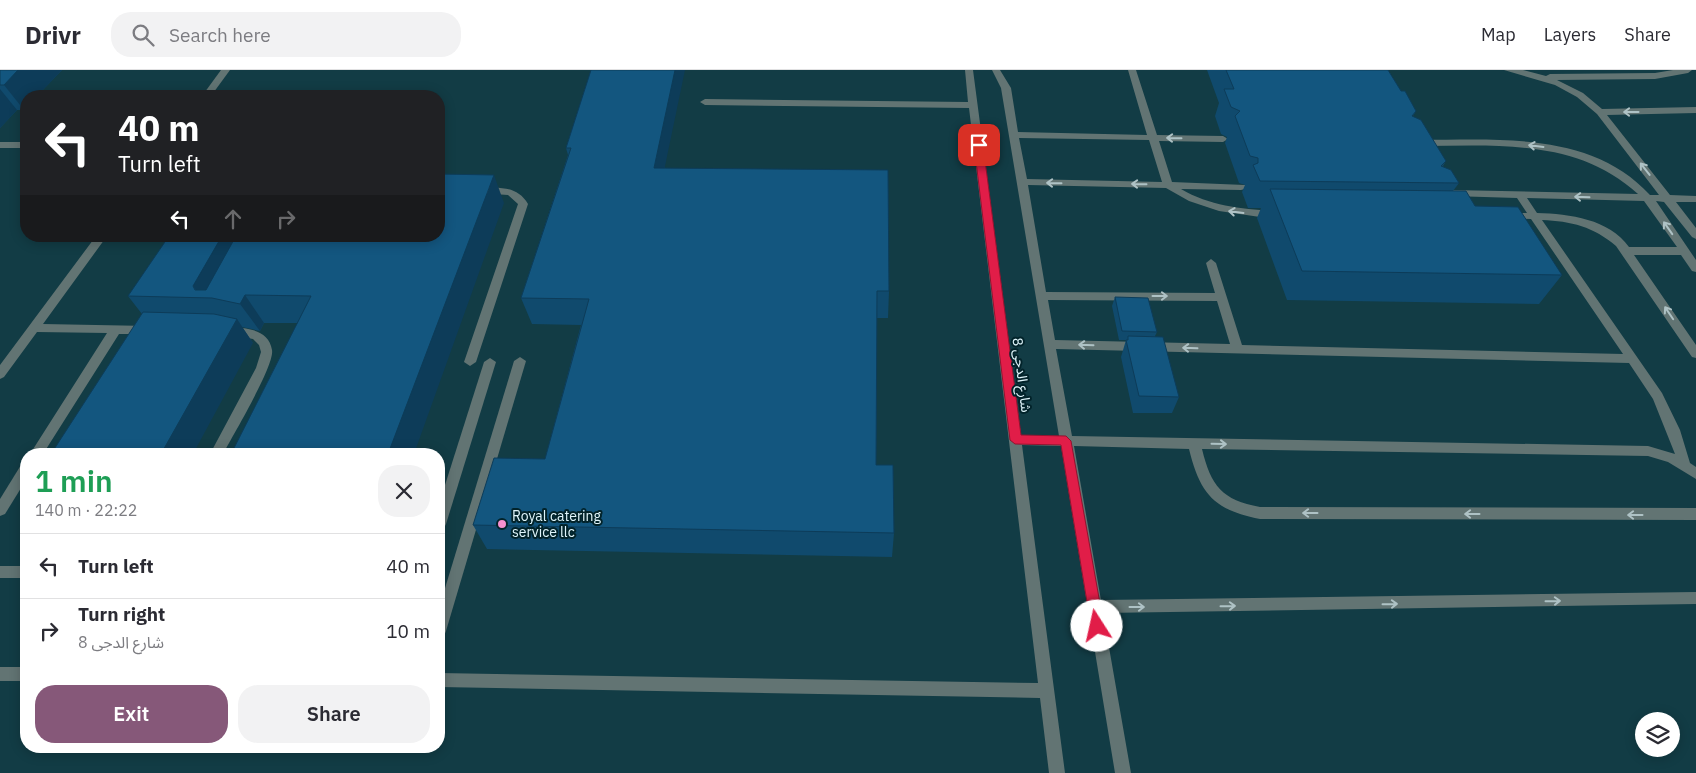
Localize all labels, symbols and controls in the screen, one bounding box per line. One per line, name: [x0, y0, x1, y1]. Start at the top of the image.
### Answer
search box: [111, 12, 461, 57]
text: Drivr: [25, 19, 81, 51]
icon: search: [129, 21, 157, 49]
text: Search here: [169, 23, 271, 47]
text: Map: [1481, 23, 1516, 46]
text: Layers: [1544, 23, 1596, 46]
text: Share: [1624, 23, 1671, 46]
text: 40 m: [118, 105, 200, 151]
one-way arrow: [1623, 107, 1640, 117]
icon: left: [35, 110, 100, 175]
pin: [958, 124, 1000, 166]
icon: arrive: [965, 131, 993, 159]
one-way arrow: [1167, 133, 1183, 143]
one-way arrow: [1528, 141, 1544, 151]
text: Turn left: [118, 149, 201, 178]
one-way arrow: [1639, 162, 1650, 175]
one-way arrow: [1046, 178, 1062, 187]
one-way arrow: [1132, 179, 1148, 189]
one-way arrow: [1574, 192, 1590, 201]
icon: left: [166, 205, 194, 233]
icon: ahead: [219, 205, 247, 233]
icon: right: [272, 205, 300, 233]
one-way arrow: [1228, 207, 1244, 217]
one-way arrow: [1663, 221, 1673, 235]
one-way arrow: [1152, 291, 1168, 301]
one-way arrow: [1663, 307, 1673, 321]
street label: شارع الدجى 8: [1006, 337, 1036, 414]
one-way arrow: [1078, 341, 1094, 350]
one-way arrow: [1182, 343, 1198, 353]
one-way arrow: [1210, 439, 1227, 449]
text: 1 min: [35, 461, 113, 500]
button: close: [378, 465, 430, 517]
text: 140 m · 22:22: [35, 500, 137, 520]
place label: Royal catering service llc: [512, 507, 602, 541]
one-way arrow: [1302, 508, 1318, 518]
one-way arrow: [1464, 509, 1480, 519]
one-way arrow: [1627, 510, 1643, 520]
marker: Royal catering service llc: [496, 518, 508, 530]
icon: left: [35, 552, 63, 580]
text: Turn left: [78, 554, 154, 578]
text: 40 m: [386, 554, 430, 578]
one-way arrow: [1544, 596, 1561, 606]
position arrow: [1070, 599, 1122, 651]
one-way arrow: [1382, 599, 1398, 608]
text: Turn right: [78, 602, 165, 626]
one-way arrow: [1128, 602, 1144, 612]
one-way arrow: [1220, 602, 1236, 611]
icon: right: [35, 617, 63, 645]
text: 10 m: [386, 619, 430, 643]
text: شارع الدجى 8: [78, 632, 164, 652]
button: Exit: [35, 685, 228, 743]
button: Share: [238, 685, 430, 743]
map controls: [1635, 712, 1680, 757]
button: layers: [1635, 712, 1680, 757]

